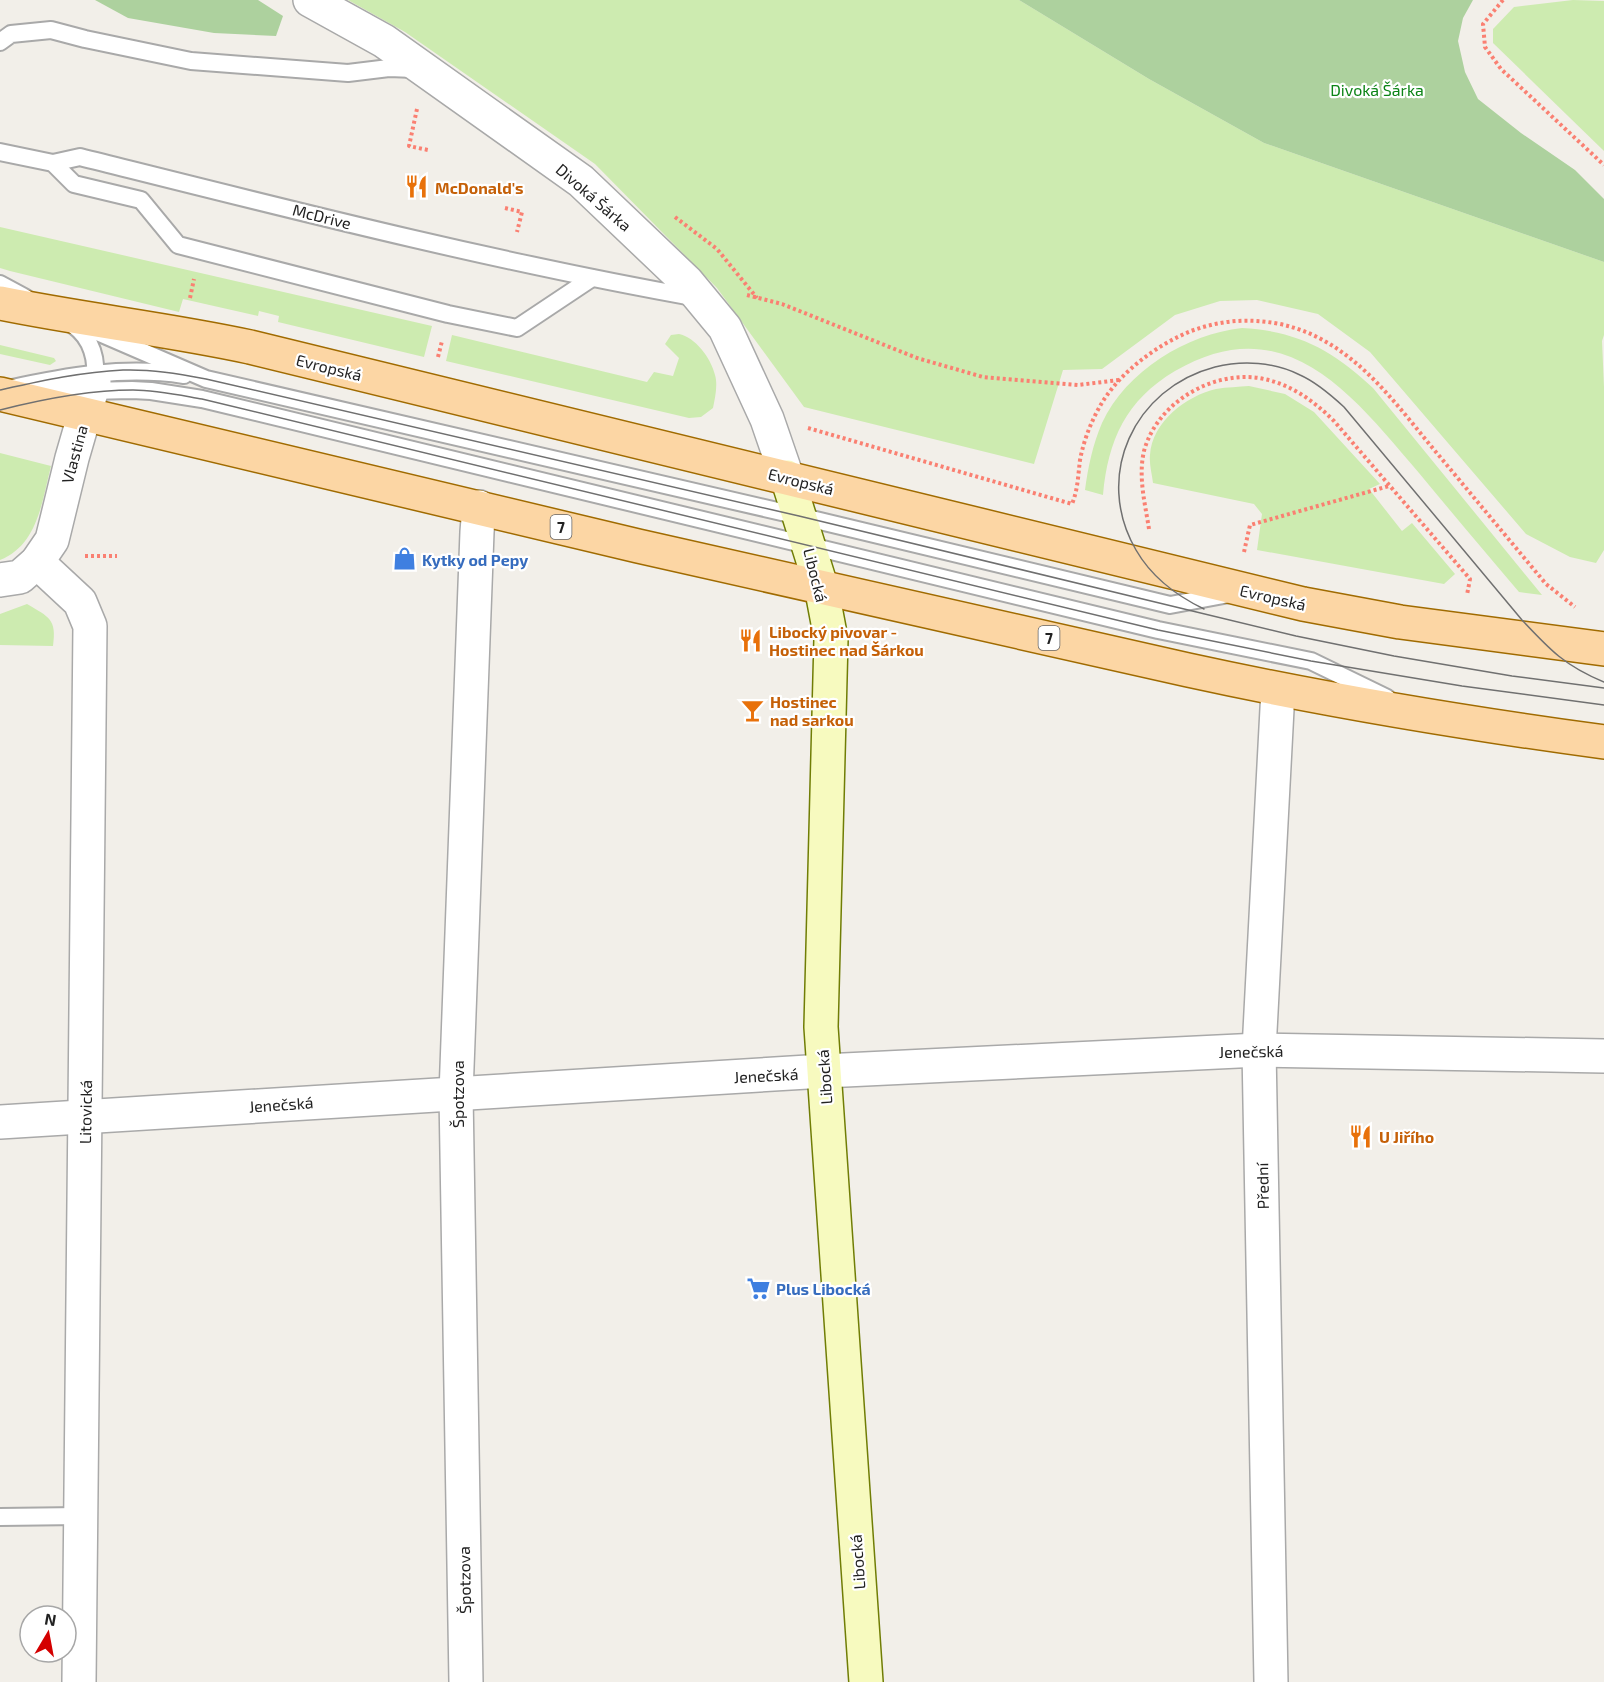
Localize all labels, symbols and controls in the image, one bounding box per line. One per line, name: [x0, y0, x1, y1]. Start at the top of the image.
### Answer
park label: Divoká Šárka: [1330, 80, 1424, 99]
street label: Divoká Šárka: [552, 159, 636, 235]
restaurant icon: McDonald's: [404, 174, 430, 200]
place label: McDonald's: [435, 178, 524, 197]
street label: McDrive: [291, 200, 353, 232]
street label: Evropská: [294, 350, 364, 384]
street label: Vlastina: [57, 423, 91, 485]
street label: Evropská: [766, 464, 836, 498]
road number: 7: [550, 515, 572, 539]
shop icon: Kytky od Pepy: [391, 546, 417, 572]
street label: Libocká: [800, 546, 832, 604]
place label: Kytky od Pepy: [422, 550, 528, 570]
street label: Evropská: [1238, 580, 1308, 614]
place label: Libocký pivovar - Hostinec nad Šárkou: [769, 622, 924, 659]
road number: 7: [1038, 626, 1060, 650]
restaurant icon: Libocký pivovar - Hostinec nad Šárkou: [738, 627, 764, 653]
place label: Hostinec nad sarkou: [770, 692, 854, 729]
bar icon: Hostinec nad sarkou: [739, 697, 765, 723]
street label: Jenečská: [1218, 1041, 1284, 1061]
street label: Libocká: [813, 1049, 835, 1105]
street label: Špotzova: [448, 1060, 467, 1128]
street label: Jenečská: [733, 1064, 799, 1086]
street label: Litovická: [75, 1080, 95, 1144]
street label: Jenečská: [248, 1092, 314, 1116]
restaurant icon: U Jiřího: [1348, 1123, 1374, 1149]
place label: U Jiřího: [1379, 1127, 1434, 1146]
street label: Přední: [1252, 1161, 1272, 1210]
supermarket icon: Plus Libocká: [745, 1275, 771, 1301]
place label: Plus Libocká: [776, 1279, 871, 1298]
street label: Libocká: [846, 1534, 868, 1590]
street label: Špotzova: [454, 1546, 474, 1614]
north arrow: [18, 1604, 78, 1664]
text: N: [43, 1608, 58, 1629]

